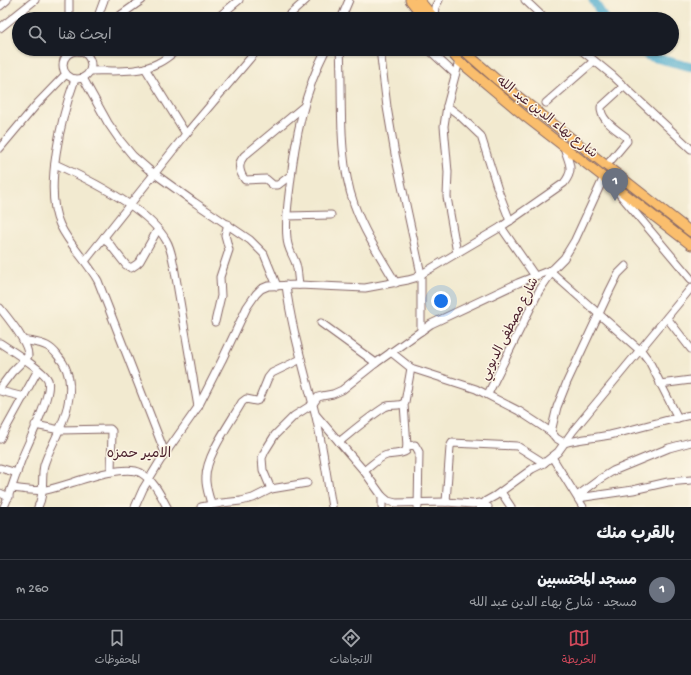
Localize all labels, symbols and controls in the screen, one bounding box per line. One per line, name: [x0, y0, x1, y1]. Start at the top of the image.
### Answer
search box: [12, 12, 679, 56]
icon: search: [26, 23, 48, 45]
text: ابحث هنا: [58, 27, 112, 45]
street label: شارع بهاء الدين عبد الله: [493, 74, 600, 162]
pin: 1: [602, 168, 628, 201]
street label: شارع مصطفى الدبوبي: [478, 275, 544, 384]
your location: [431, 291, 451, 311]
district label: الامير حمزه: [107, 446, 171, 463]
text: بالقرب منك: [596, 525, 675, 545]
text: مسجد المحتسبين: [537, 572, 637, 590]
text: 260 m: [16, 582, 49, 597]
text: 1: [659, 582, 665, 597]
text: مسجد · شارع بهاء الدين عبد الله: [470, 596, 637, 611]
tab: المحفوظات: [95, 627, 140, 669]
tab: الاتجاهات: [330, 627, 372, 669]
tab: الخريطة: [562, 627, 596, 669]

